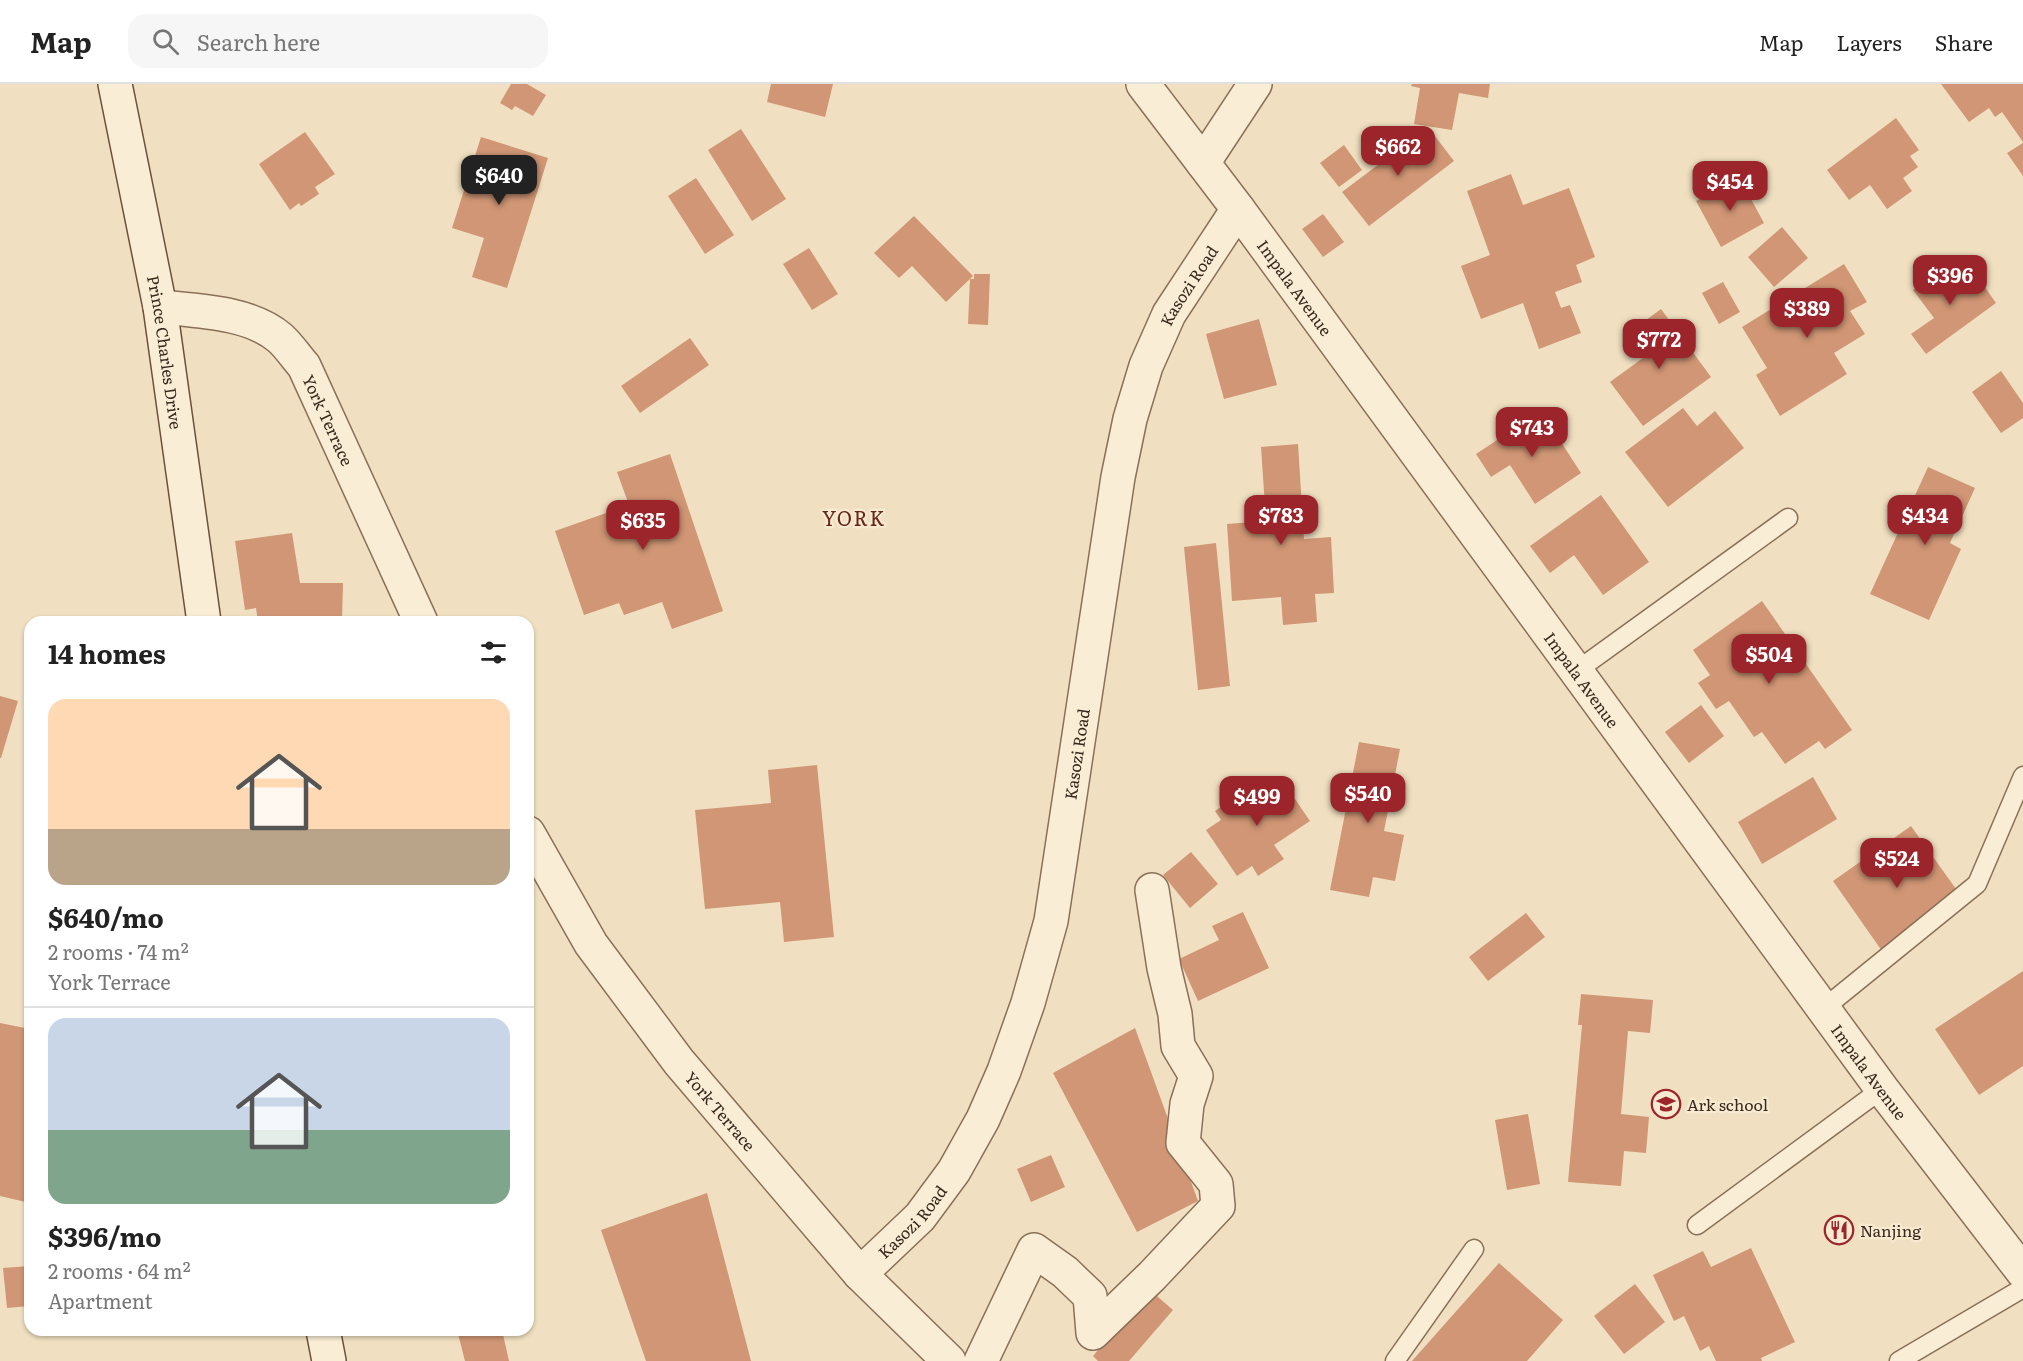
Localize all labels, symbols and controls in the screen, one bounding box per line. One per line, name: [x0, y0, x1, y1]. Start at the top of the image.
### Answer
search box: [128, 14, 548, 68]
text: Map: [30, 20, 92, 62]
icon: search: [149, 25, 182, 58]
text: Search here: [197, 25, 320, 58]
text: Map: [1759, 26, 1804, 57]
text: Layers: [1837, 26, 1902, 57]
text: Share: [1935, 26, 1993, 57]
pin: $662: [1362, 126, 1434, 177]
text: $662: [1375, 130, 1421, 160]
pin: $640: [463, 155, 535, 206]
text: $640: [475, 159, 523, 189]
pin: $454: [1694, 161, 1766, 212]
text: $454: [1707, 165, 1753, 195]
street label: Impala Avenue: [1252, 234, 1339, 340]
street label: Kasozi Road: [1153, 240, 1223, 329]
pin: $396: [1914, 255, 1986, 306]
text: $396: [1927, 259, 1973, 289]
street label: Prince Charles Drive: [142, 273, 189, 431]
pin: $389: [1771, 288, 1843, 339]
text: $389: [1784, 292, 1830, 322]
pin: $772: [1623, 319, 1695, 370]
text: $772: [1637, 323, 1681, 353]
street label: York Terrace: [297, 370, 360, 469]
pin: $743: [1496, 407, 1568, 458]
text: $743: [1510, 411, 1554, 441]
pin: $783: [1245, 495, 1317, 546]
pin: $434: [1889, 495, 1961, 546]
text: $783: [1258, 499, 1304, 529]
text: $434: [1901, 499, 1949, 529]
pin: $635: [607, 500, 679, 551]
district label: YORK: [822, 502, 886, 532]
text: $635: [620, 504, 666, 534]
street label: Impala Avenue: [1539, 626, 1626, 732]
text: 14 homes: [48, 633, 166, 672]
pin: $504: [1733, 634, 1805, 685]
icon: filters: [477, 636, 510, 669]
text: $504: [1745, 638, 1793, 668]
street label: Kasozi Road: [1057, 707, 1095, 801]
icon: home: [225, 738, 333, 846]
pin: $540: [1332, 773, 1404, 824]
pin: $499: [1221, 776, 1293, 827]
text: $540: [1344, 777, 1392, 807]
text: $499: [1234, 780, 1281, 810]
pin: $524: [1861, 838, 1933, 889]
text: $524: [1874, 842, 1920, 872]
text: $640/mo: [48, 897, 164, 936]
text: 2 rooms · 74 m²: [48, 936, 189, 966]
text: York Terrace: [48, 966, 171, 996]
street label: Impala Avenue: [1826, 1019, 1913, 1124]
icon: home: [225, 1057, 333, 1165]
street label: York Terrace: [680, 1066, 762, 1156]
school or university icon: Ark school: [1650, 1088, 1682, 1120]
place label: Ark school: [1687, 1092, 1768, 1116]
street label: Kasozi Road: [872, 1180, 952, 1263]
restaurant icon: Nanjing: [1823, 1214, 1855, 1246]
text: $396/mo: [48, 1216, 162, 1255]
place label: Nanjing: [1860, 1218, 1921, 1242]
text: 2 rooms · 64 m²: [48, 1255, 191, 1285]
text: Apartment: [48, 1285, 153, 1315]

